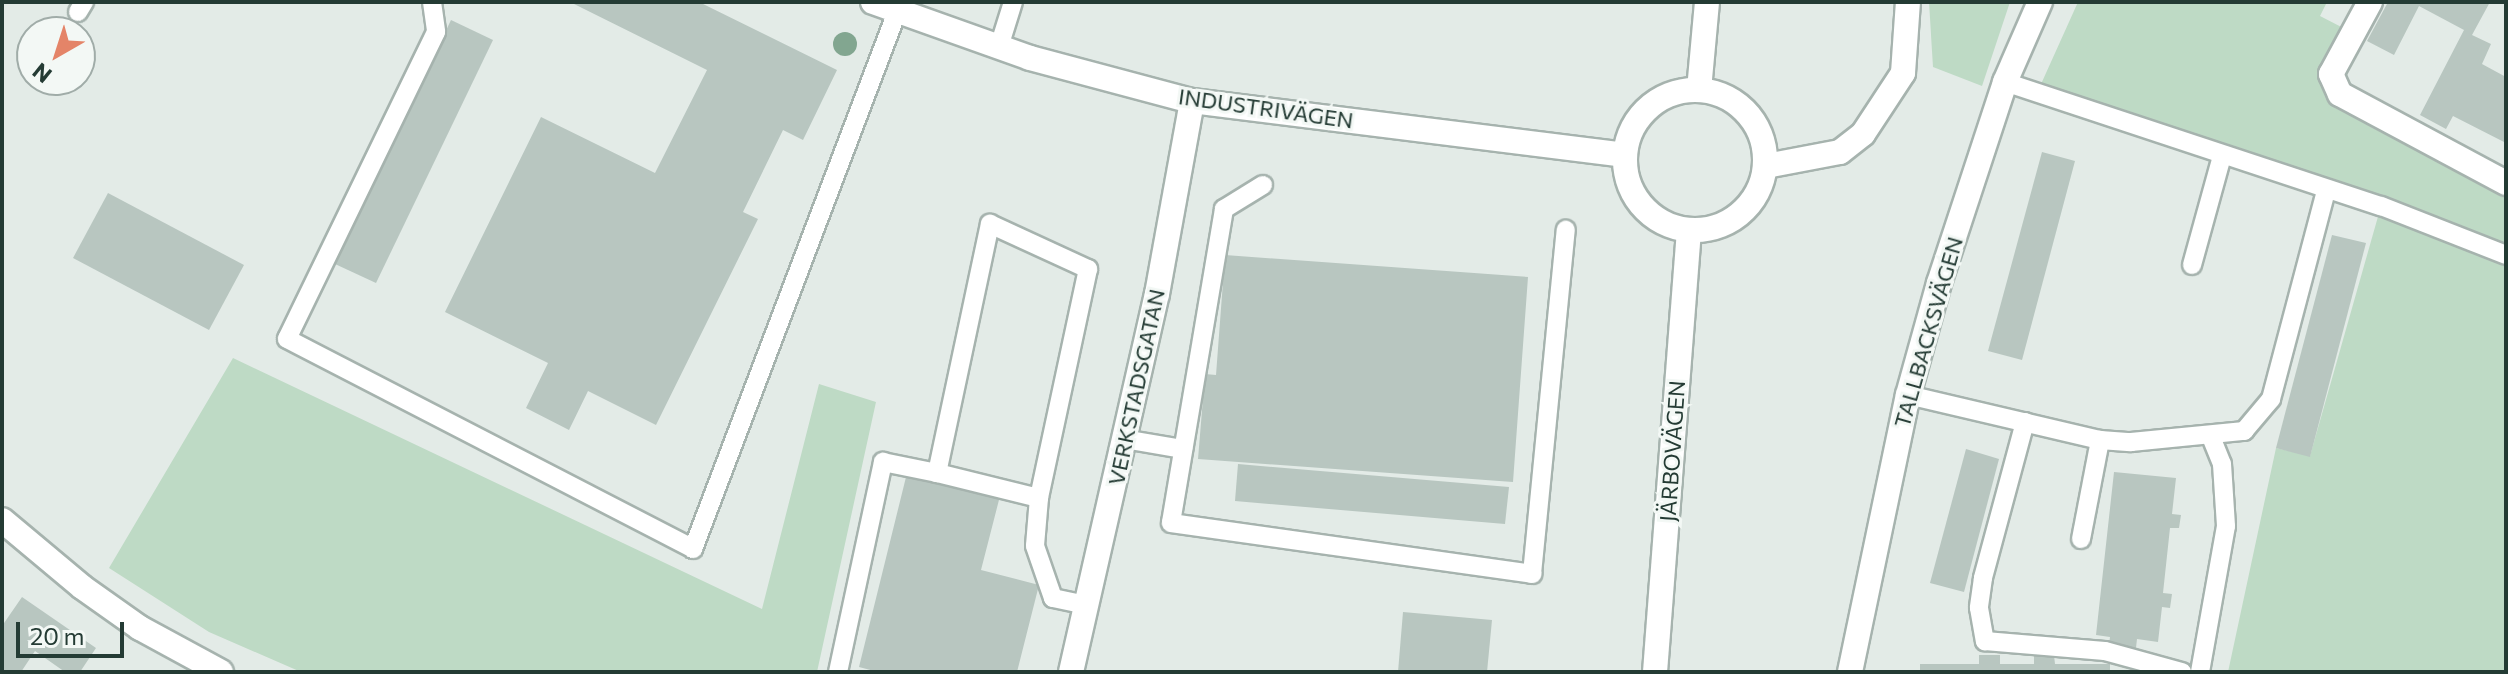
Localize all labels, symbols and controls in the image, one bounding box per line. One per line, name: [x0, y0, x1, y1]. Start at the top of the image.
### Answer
north arrow: [16, 16, 96, 96]
text: N: [27, 58, 57, 89]
street label: INDUSTRIVÄGEN: [1177, 83, 1355, 133]
street label: TALLBACKSVÄGEN: [1888, 234, 1968, 430]
street label: VERKSTADSGATAN: [1102, 286, 1170, 488]
street label: JÄRBOVÄGEN: [1654, 379, 1690, 523]
scale bar: [20, 606, 128, 656]
text: 20 m: [30, 621, 84, 650]

